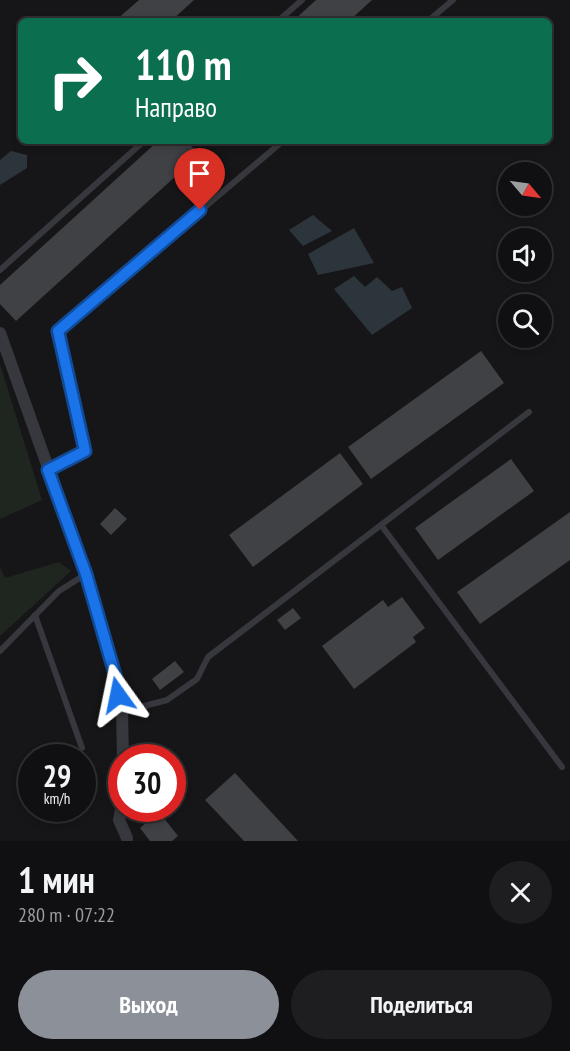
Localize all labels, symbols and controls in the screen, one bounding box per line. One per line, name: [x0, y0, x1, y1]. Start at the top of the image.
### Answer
text: 110 m: [135, 37, 232, 92]
icon: right: [36, 42, 114, 120]
text: Направо: [135, 90, 217, 124]
pin: [174, 148, 225, 210]
icon: arrive: [183, 157, 216, 190]
north arrow: [498, 162, 552, 216]
map controls: [498, 162, 552, 348]
button: sound: [498, 228, 552, 282]
button: search: [498, 294, 552, 348]
position arrow: [86, 663, 150, 727]
speed limit sign: 30: [108, 744, 186, 822]
text: 29: [43, 756, 71, 795]
text: km/h: [44, 789, 70, 808]
text: 1 мин: [18, 856, 95, 903]
button: close: [489, 861, 552, 924]
text: 280 m · 07:22: [18, 902, 115, 928]
button: Выход: [18, 970, 279, 1039]
button: Поделиться: [291, 970, 552, 1039]

